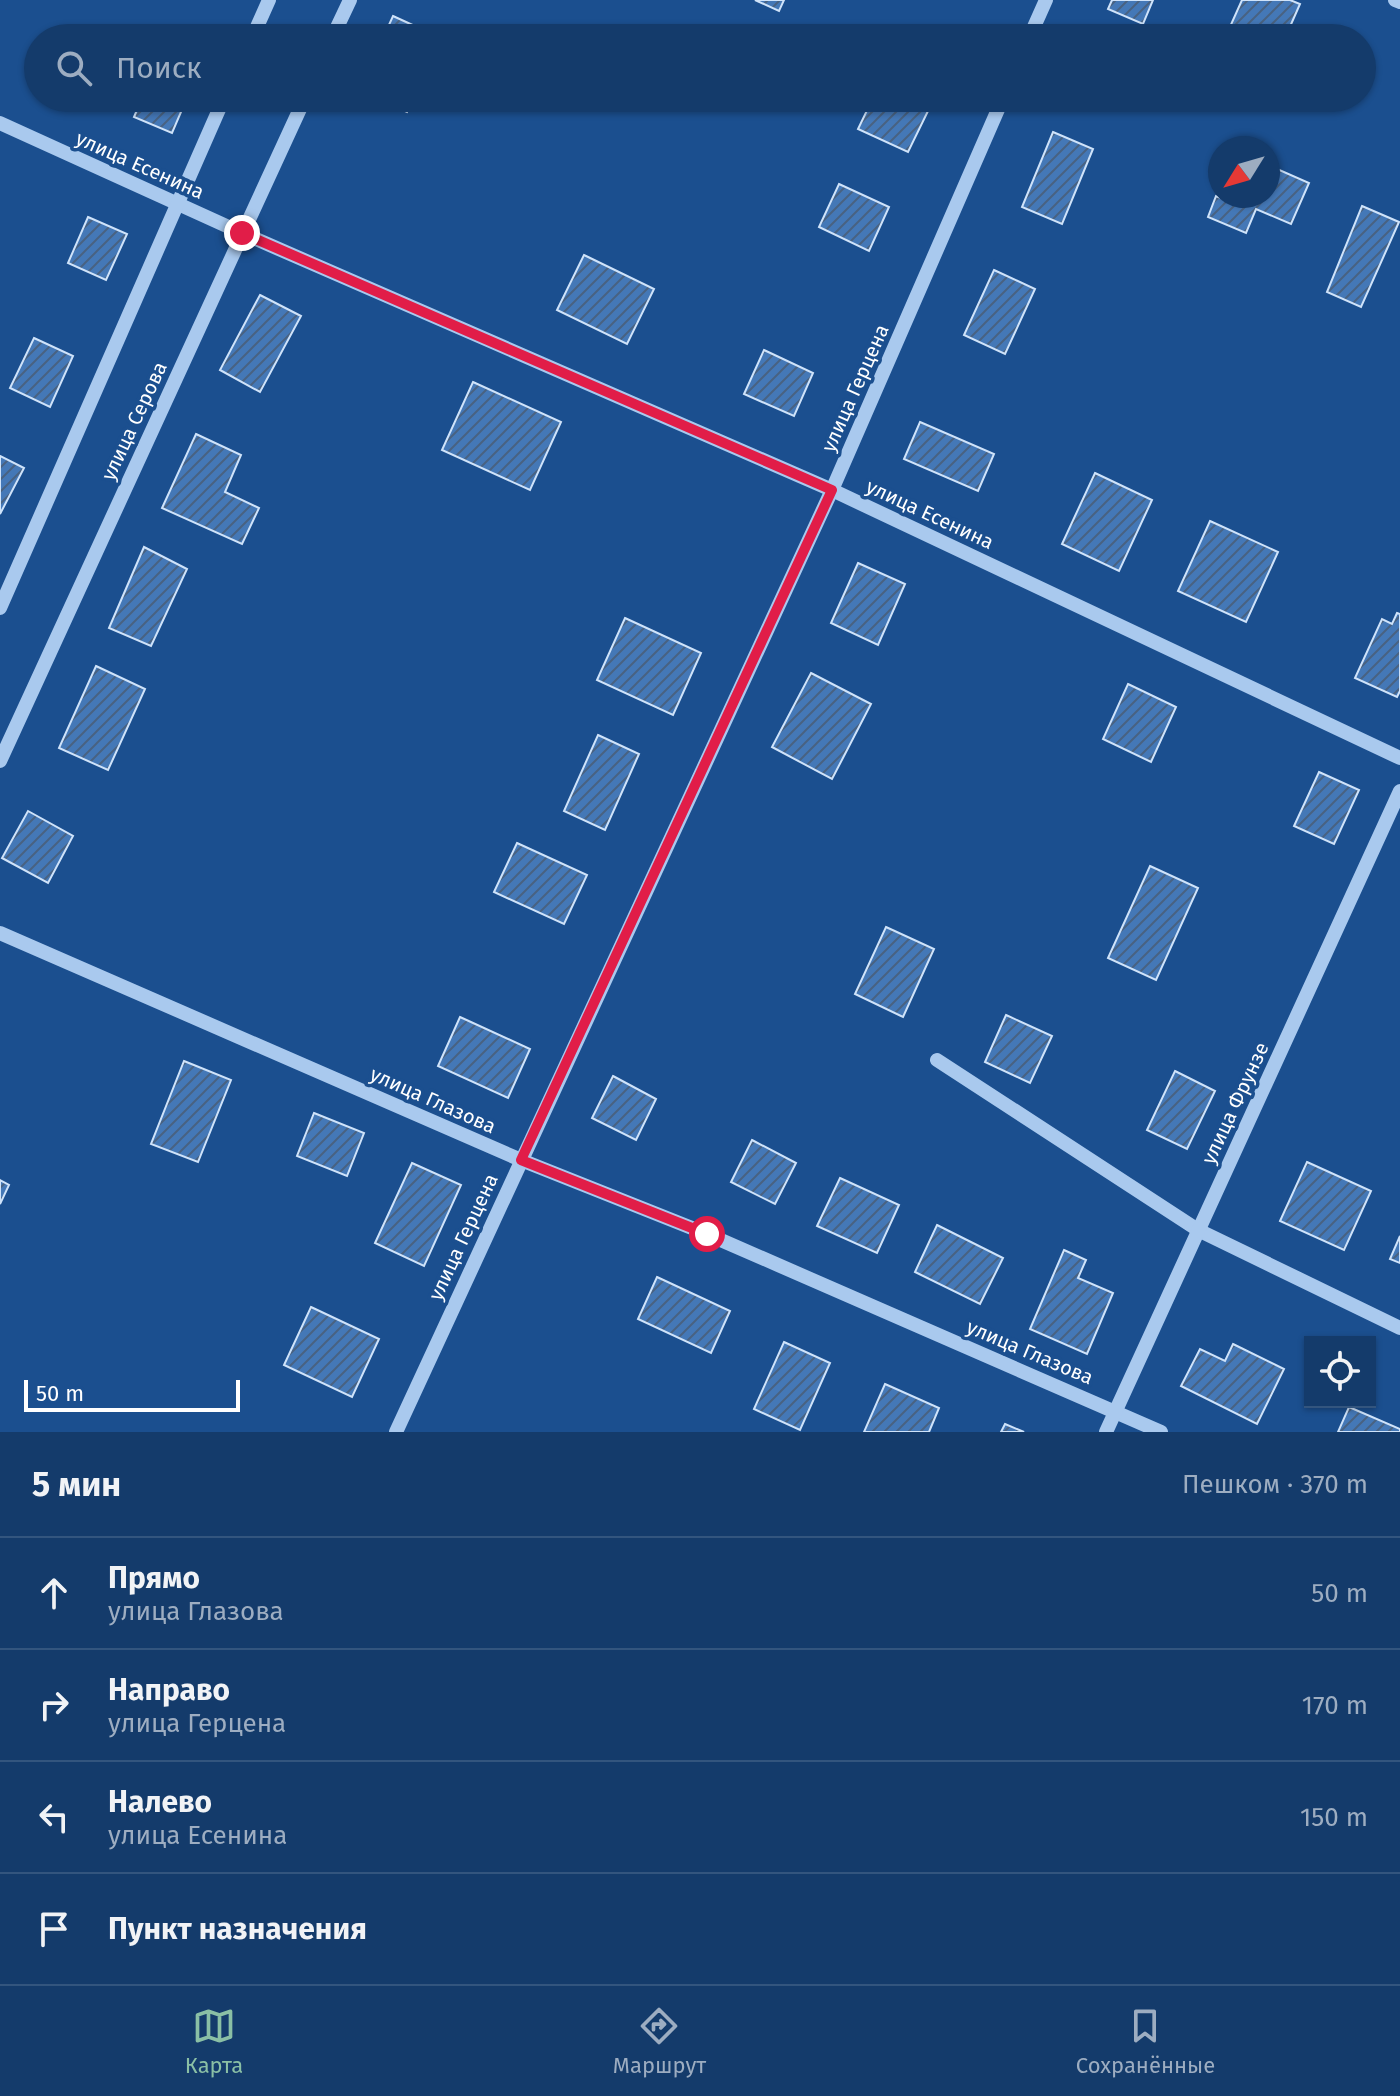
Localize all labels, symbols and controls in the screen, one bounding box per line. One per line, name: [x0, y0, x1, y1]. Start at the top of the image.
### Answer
search box: [24, 24, 1376, 112]
icon: search: [52, 46, 96, 90]
text: Поиск: [116, 50, 202, 86]
street label: улица Есенина: [72, 126, 208, 204]
north arrow: [1208, 136, 1280, 208]
route end: [224, 215, 260, 251]
street label: улица Герцена: [816, 320, 894, 456]
street label: улица Серова: [96, 358, 172, 484]
street label: улица Есенина: [862, 474, 998, 554]
street label: улица Фрунзе: [1196, 1038, 1274, 1168]
street label: улица Глазова: [366, 1062, 500, 1138]
street label: улица Герцена: [423, 1170, 503, 1304]
route start: [689, 1216, 725, 1252]
street label: улица Глазова: [963, 1315, 1097, 1389]
map controls: [1304, 1336, 1376, 1408]
button: locate: [1304, 1336, 1376, 1408]
scale bar: [24, 1376, 240, 1412]
text: 50 m: [36, 1380, 84, 1407]
text: 5 мин: [32, 1464, 121, 1505]
text: Пешком · 370 m: [1182, 1469, 1368, 1500]
text: Прямо: [108, 1560, 200, 1596]
icon: ahead: [32, 1571, 76, 1615]
text: 50 m: [1311, 1578, 1368, 1609]
text: улица Глазова: [108, 1596, 284, 1627]
text: Направо: [108, 1672, 230, 1708]
icon: right: [32, 1683, 76, 1727]
text: 170 m: [1302, 1690, 1368, 1721]
text: улица Герцена: [108, 1708, 286, 1739]
text: Налево: [108, 1784, 212, 1820]
icon: left: [32, 1795, 76, 1839]
text: 150 m: [1300, 1802, 1368, 1833]
text: улица Есенина: [108, 1820, 287, 1851]
icon: arrive: [32, 1907, 76, 1951]
text: Пункт назначения: [108, 1911, 367, 1947]
tab: Карта: [185, 2004, 243, 2079]
tab: Маршрут: [613, 2004, 706, 2079]
tab: Сохранённые: [1076, 2004, 1215, 2079]

